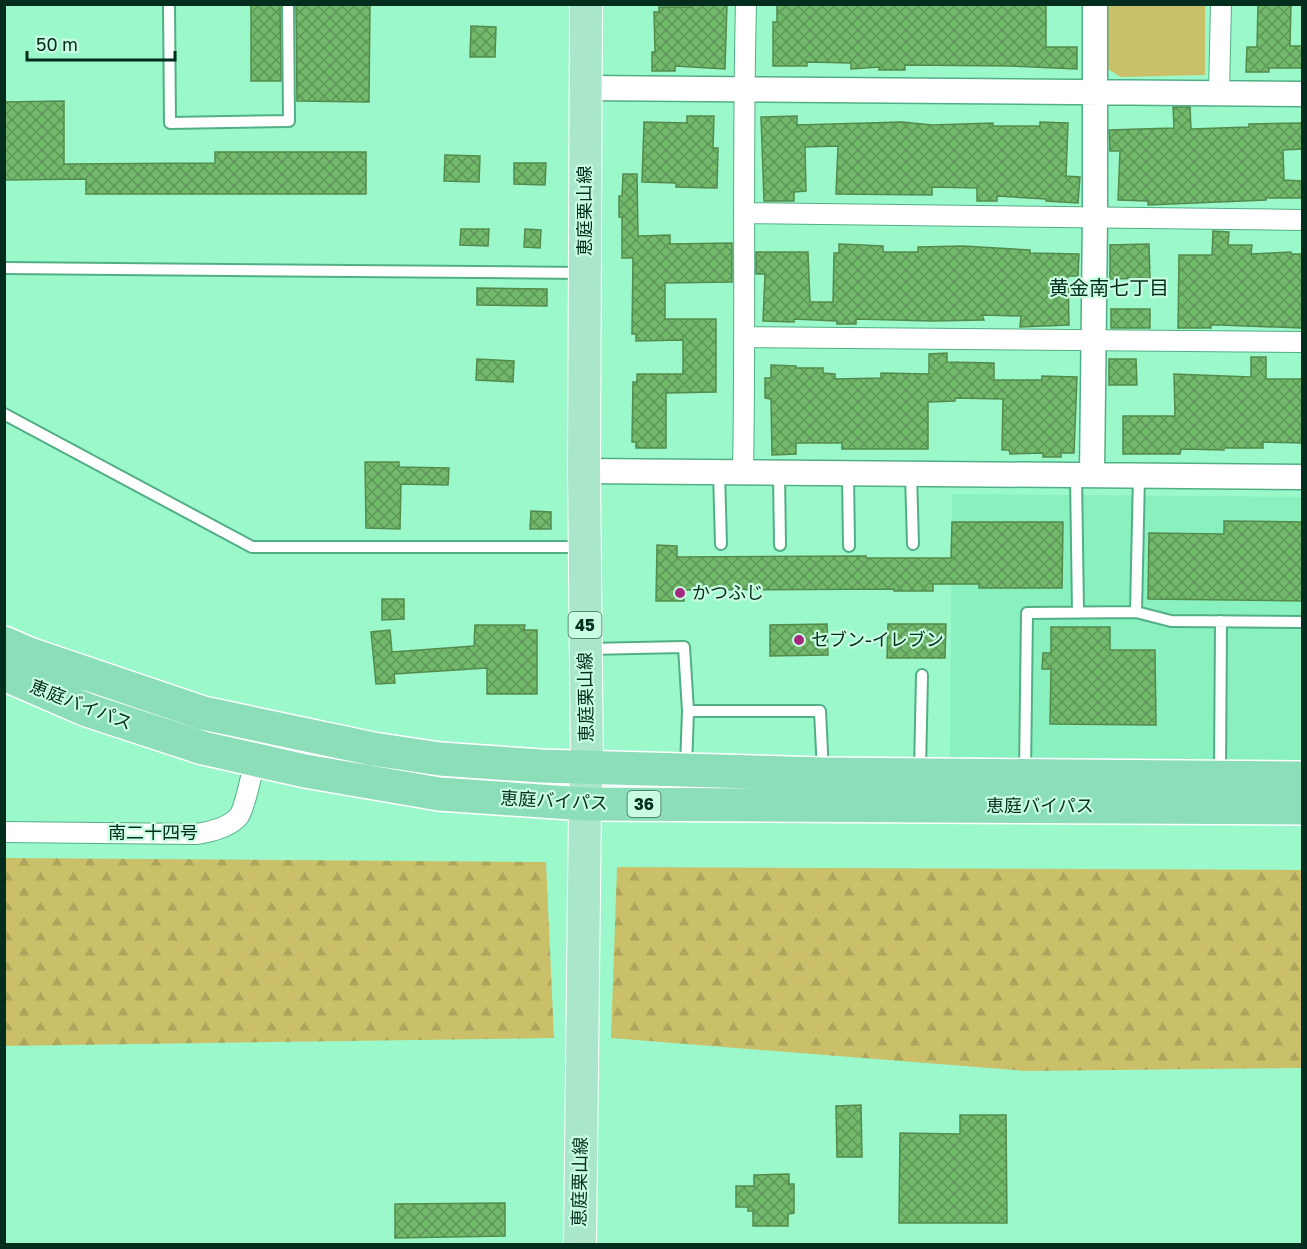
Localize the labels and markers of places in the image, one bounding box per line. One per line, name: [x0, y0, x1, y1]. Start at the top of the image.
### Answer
place label: かつふじ: [692, 581, 764, 603]
marker: かつふじ: [673, 586, 687, 600]
place label: セブン-イレブン: [811, 628, 944, 650]
marker: セブン-イレブン: [792, 633, 806, 647]

